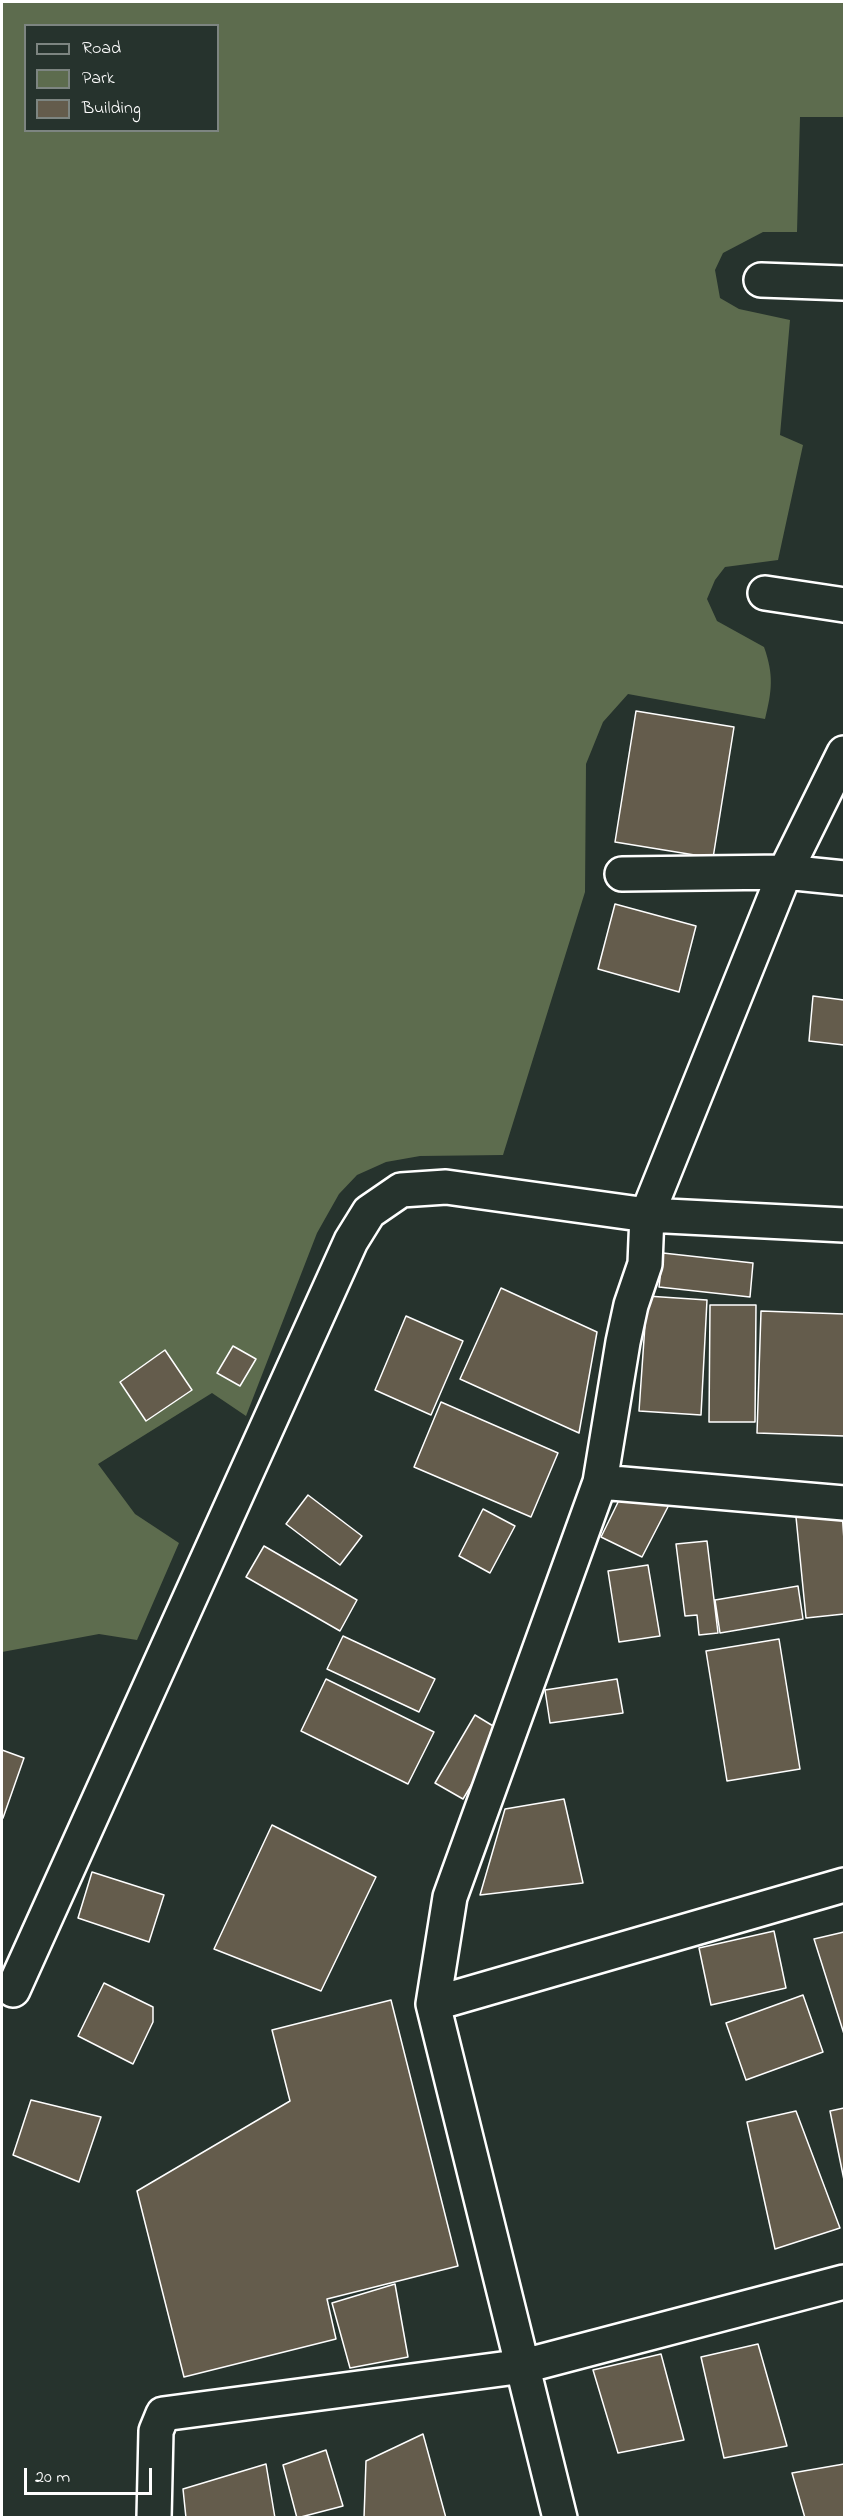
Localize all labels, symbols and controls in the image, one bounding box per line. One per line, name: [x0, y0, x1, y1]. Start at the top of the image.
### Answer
legend: [24, 24, 219, 132]
text: Road: [82, 36, 121, 62]
text: Park: [82, 66, 115, 92]
text: Building: [82, 96, 141, 122]
scale bar: [27, 2456, 154, 2494]
text: 20 m: [35, 2465, 70, 2491]

